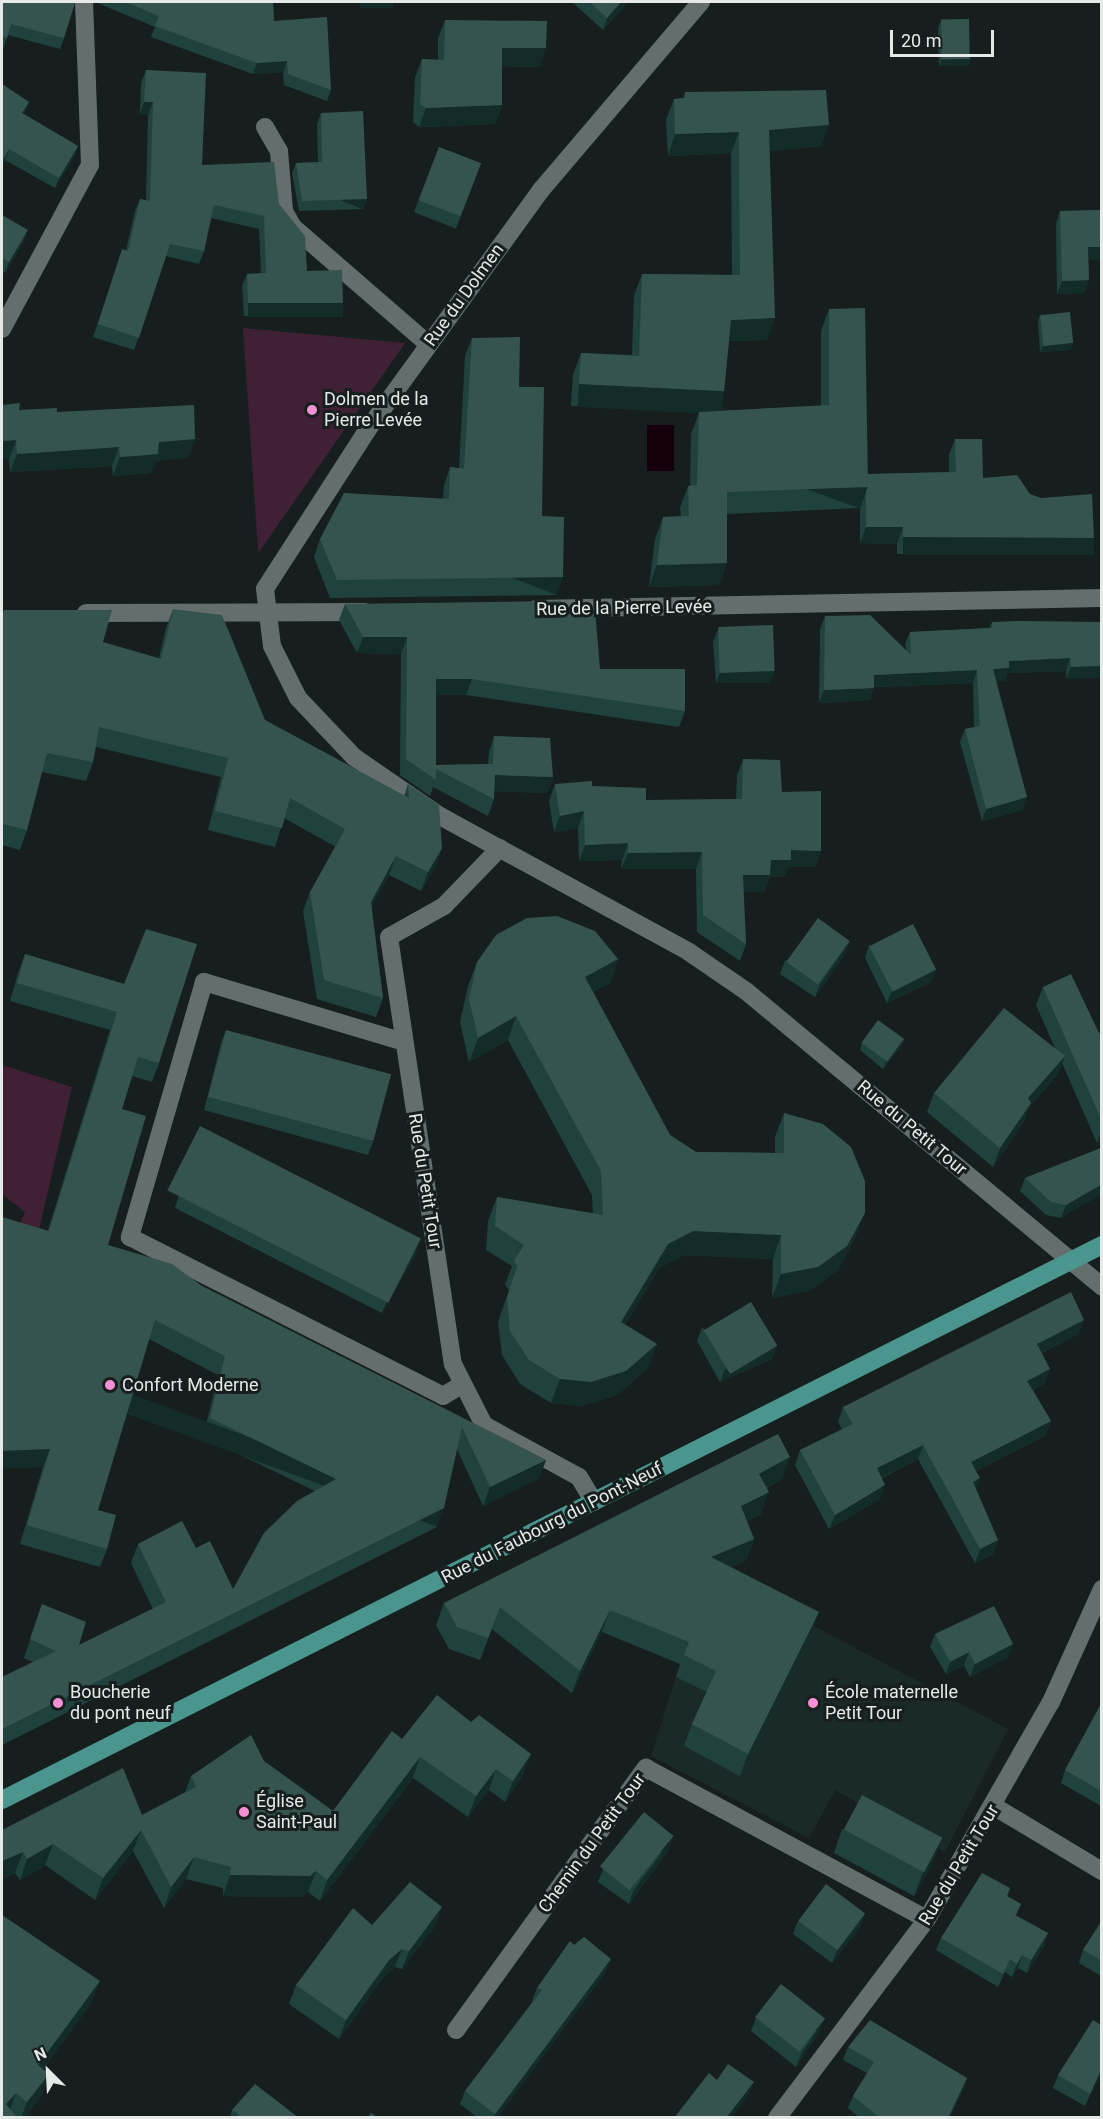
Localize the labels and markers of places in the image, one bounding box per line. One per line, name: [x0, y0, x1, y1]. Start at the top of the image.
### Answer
place label: Dolmen de la Pierre Levée: [324, 389, 429, 432]
marker: Dolmen de la Pierre Levée: [305, 403, 319, 417]
place label: Confort Moderne: [122, 1374, 259, 1396]
marker: Confort Moderne: [103, 1378, 117, 1392]
place label: Boucherie du pont neuf: [70, 1682, 171, 1724]
place label: École maternelle Petit Tour: [825, 1682, 958, 1724]
marker: Boucherie du pont neuf: [51, 1696, 65, 1710]
marker: École maternelle Petit Tour: [806, 1696, 820, 1710]
place label: Église Saint-Paul: [256, 1791, 337, 1834]
marker: Église Saint-Paul: [237, 1805, 251, 1819]

